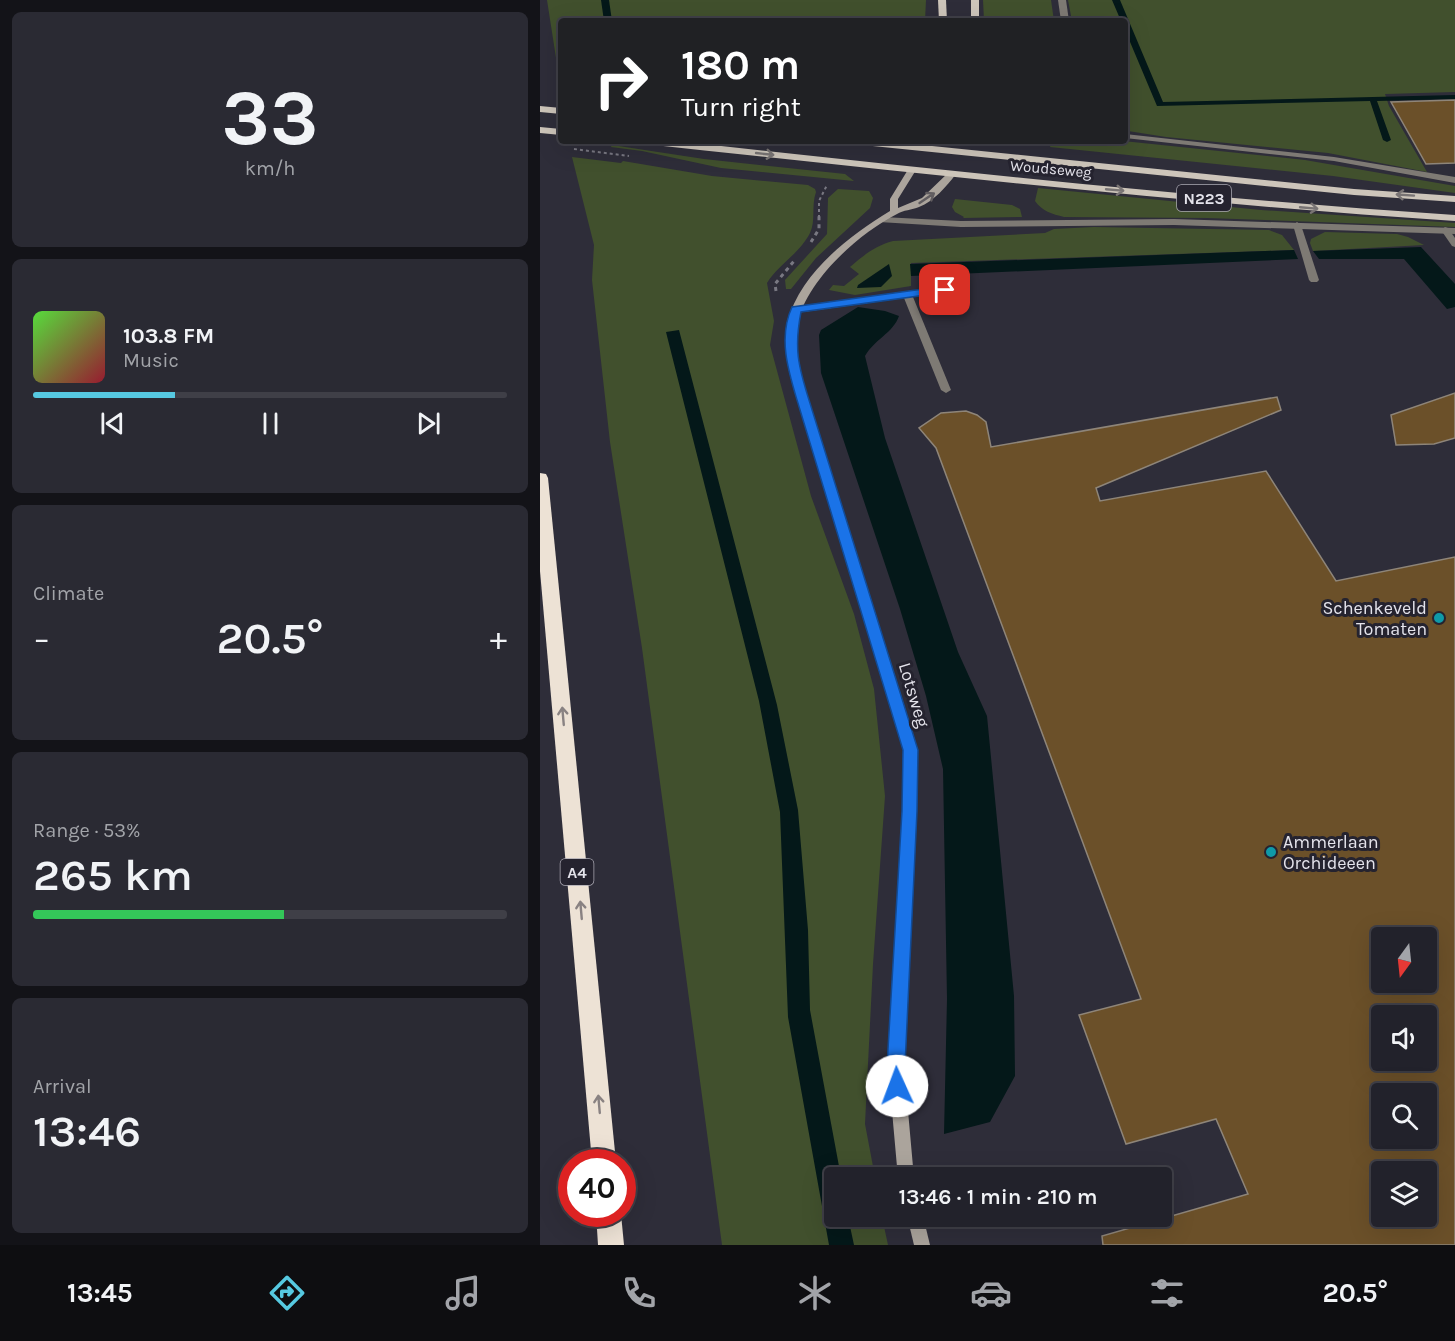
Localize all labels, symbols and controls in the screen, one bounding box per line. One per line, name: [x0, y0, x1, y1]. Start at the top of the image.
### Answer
text: 180 m: [681, 40, 800, 90]
icon: right: [582, 42, 660, 120]
text: 33: [221, 72, 319, 164]
text: Turn right: [681, 91, 801, 123]
one-way arrow: [755, 149, 775, 160]
street label: Woudseweg: [1010, 156, 1093, 182]
text: km/h: [245, 157, 295, 180]
one-way arrow: [1105, 185, 1125, 196]
road number: N223: [1177, 185, 1231, 211]
one-way arrow: [1395, 190, 1415, 201]
one-way arrow: [918, 192, 935, 205]
one-way arrow: [1299, 203, 1319, 214]
pin: [919, 264, 970, 315]
icon: arrive: [928, 273, 961, 306]
text: 103.8 FM: [123, 323, 214, 349]
text: Music: [123, 349, 179, 372]
icon: previous: [96, 407, 129, 440]
icon: pause: [254, 407, 287, 440]
icon: next: [412, 407, 445, 440]
text: Climate: [33, 582, 104, 605]
place label: Schenkeveld Tomaten: [1322, 597, 1427, 640]
marker: Schenkeveld Tomaten: [1432, 611, 1446, 625]
text: 20.5°: [217, 612, 323, 664]
text: −: [33, 619, 50, 657]
text: +: [490, 619, 507, 657]
street label: Lotsweg: [894, 660, 934, 730]
one-way arrow: [557, 706, 568, 726]
text: Range · 53%: [33, 819, 141, 842]
place label: Ammerlaan Orchideeen: [1283, 831, 1379, 874]
marker: Ammerlaan Orchideeen: [1264, 845, 1278, 859]
text: 265 km: [33, 849, 193, 901]
road number: A4: [560, 859, 594, 885]
one-way arrow: [575, 901, 586, 921]
north arrow: [1371, 927, 1437, 993]
map controls: [1371, 927, 1437, 1227]
button: sound: [1371, 1005, 1437, 1071]
position arrow: [865, 1054, 929, 1118]
text: Arrival: [33, 1075, 92, 1098]
button: search: [1371, 1083, 1437, 1149]
one-way arrow: [593, 1095, 604, 1115]
text: 13:46: [33, 1105, 141, 1157]
speed limit sign: 40: [558, 1149, 636, 1227]
button: layers: [1371, 1161, 1437, 1227]
text: 13:46 · 1 min · 210 m: [898, 1184, 1098, 1210]
icon: directions: [266, 1272, 308, 1314]
icon: music: [442, 1272, 484, 1314]
icon: phone: [618, 1272, 660, 1314]
icon: climate: [794, 1272, 836, 1314]
icon: car: [970, 1272, 1012, 1314]
icon: filters: [1146, 1272, 1188, 1314]
text: 13:45: [67, 1277, 132, 1309]
text: 20.5°: [1322, 1277, 1388, 1309]

